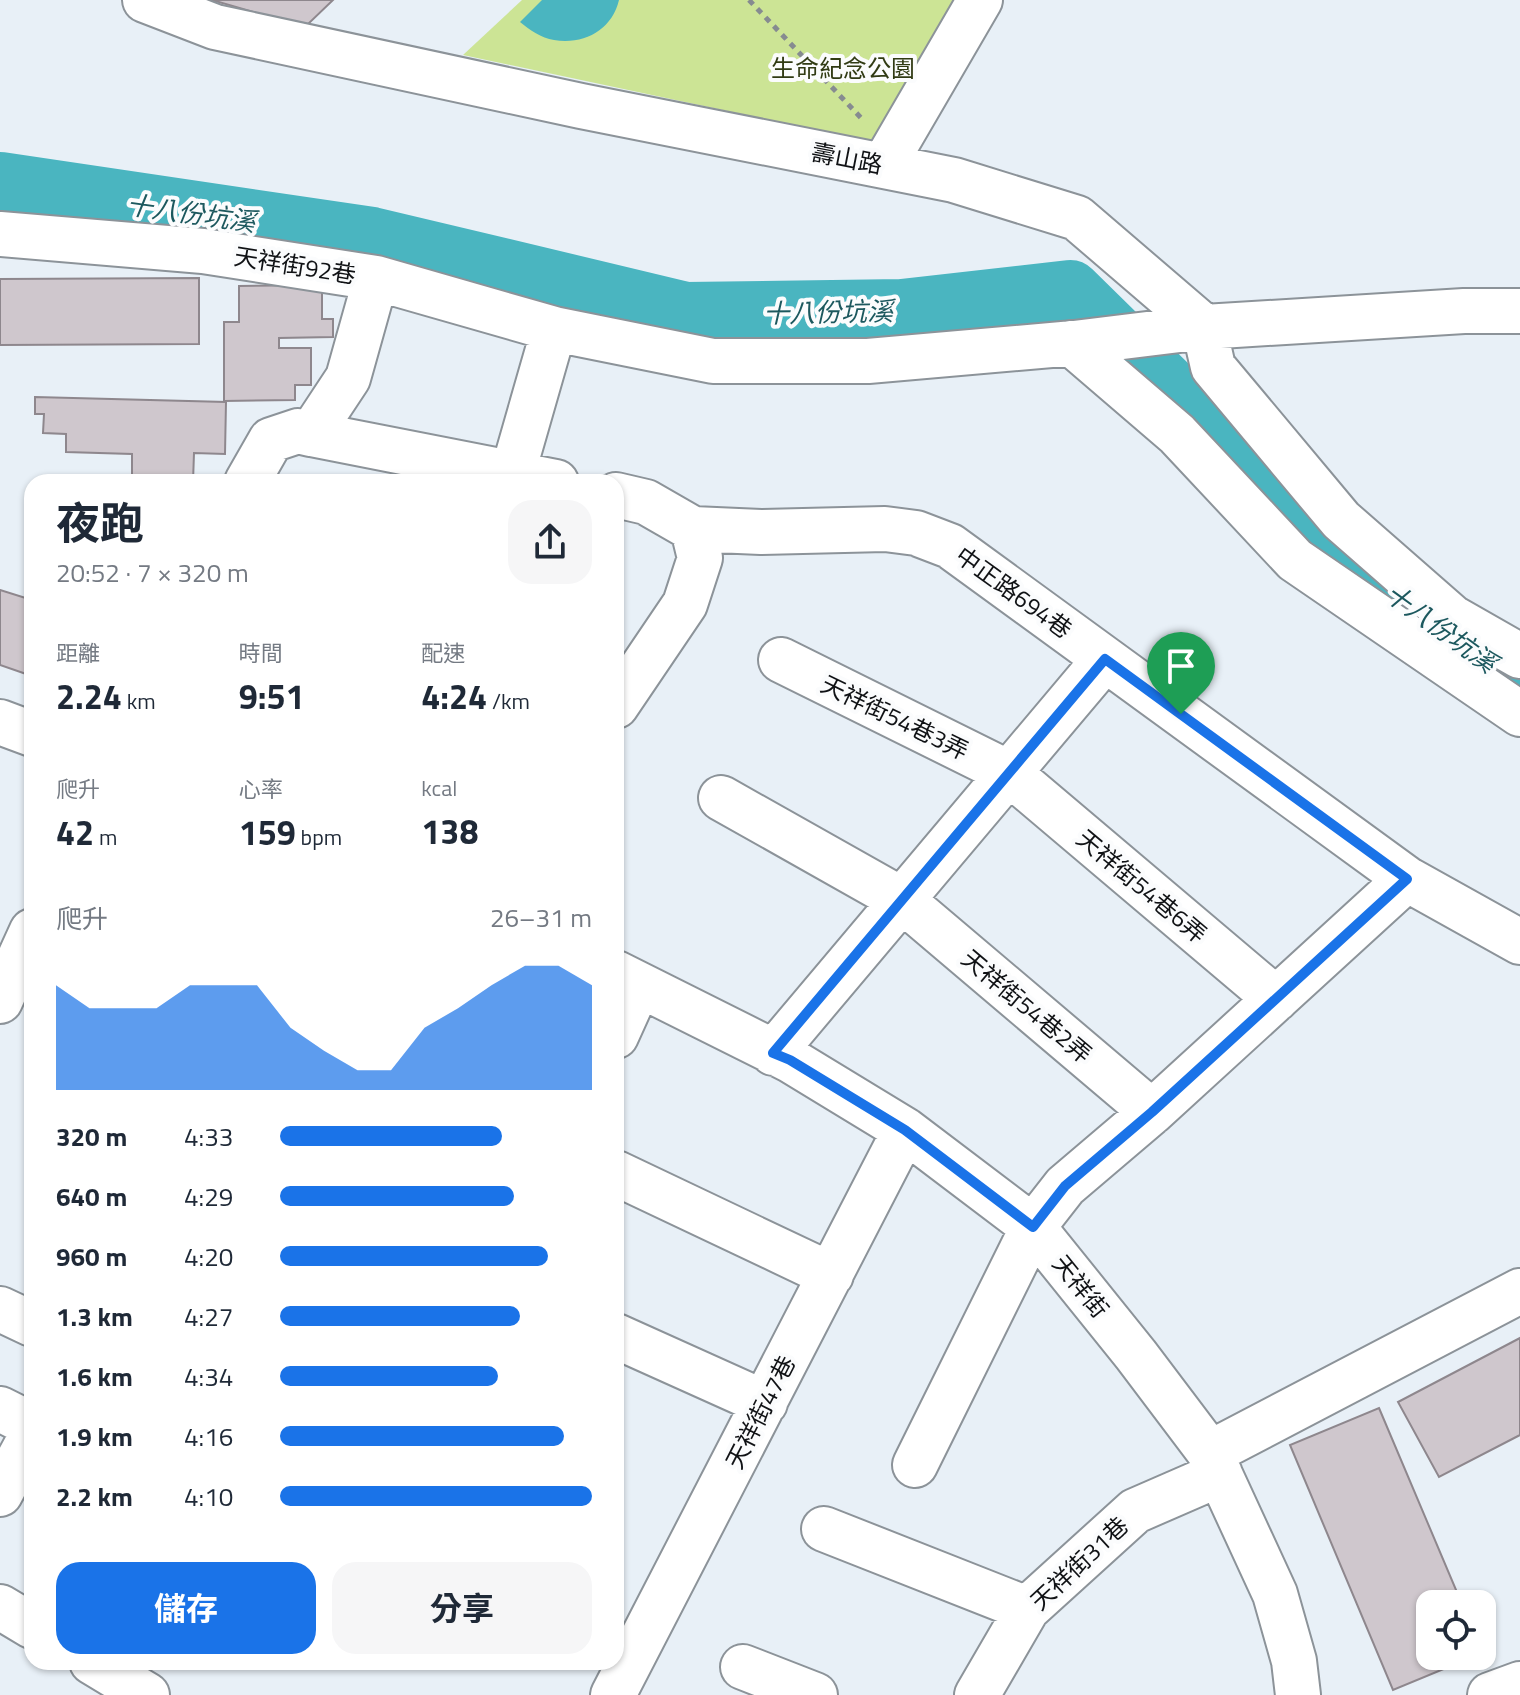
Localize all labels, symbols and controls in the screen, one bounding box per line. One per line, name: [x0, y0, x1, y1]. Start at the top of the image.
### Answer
park label: 生命紀念公園: [771, 50, 915, 86]
street label: 壽山路: [808, 133, 886, 183]
water label: 十八份坑溪: [124, 185, 262, 242]
street label: 天祥街92巷: [231, 238, 359, 292]
water label: 十八份坑溪: [763, 291, 897, 333]
text: 夜跑: [56, 489, 144, 556]
button: share: [508, 500, 592, 584]
street label: 中正路694巷: [948, 537, 1080, 647]
text: 20:52 · 7 × 320 m: [56, 553, 249, 592]
water label: 十八份坑溪: [1377, 574, 1508, 684]
pin: [1147, 632, 1215, 714]
text: 距離: [56, 636, 100, 670]
text: 時間: [239, 636, 283, 670]
text: 配速: [421, 636, 465, 670]
icon: arrive: [1159, 644, 1203, 688]
street label: 天祥街54巷3弄: [815, 666, 975, 768]
text: 2.24: [56, 670, 122, 722]
text: 9:51: [239, 670, 304, 722]
text: 4:24: [421, 670, 487, 722]
text: km: [122, 684, 156, 718]
text: /km: [487, 684, 530, 718]
text: kcal: [421, 771, 457, 805]
text: 爬升: [56, 772, 100, 806]
text: 心率: [239, 772, 283, 806]
text: 138: [421, 805, 478, 857]
text: 42: [56, 806, 94, 858]
text: 159: [239, 806, 296, 858]
text: m: [94, 820, 117, 854]
text: bpm: [296, 820, 342, 854]
street label: 天祥街54巷6弄: [1069, 821, 1215, 951]
text: 26–31 m: [490, 898, 592, 937]
text: 爬升: [56, 899, 108, 938]
street label: 天祥街54巷2弄: [954, 941, 1100, 1071]
text: 320 m: [56, 1117, 127, 1156]
text: 4:33: [184, 1117, 233, 1156]
text: 640 m: [56, 1177, 127, 1216]
text: 4:29: [184, 1177, 233, 1216]
text: 960 m: [56, 1237, 127, 1276]
text: 4:20: [184, 1237, 233, 1276]
street label: 天祥街: [1044, 1247, 1118, 1325]
text: 1.3 km: [56, 1297, 133, 1336]
text: 4:27: [184, 1297, 233, 1336]
street label: 天祥街47巷: [716, 1349, 804, 1475]
text: 1.6 km: [56, 1357, 133, 1396]
text: 4:34: [184, 1357, 233, 1396]
text: 1.9 km: [56, 1417, 133, 1456]
text: 4:16: [184, 1417, 233, 1456]
text: 2.2 km: [56, 1477, 133, 1516]
text: 4:10: [184, 1477, 233, 1516]
street label: 天祥街31巷: [1022, 1508, 1136, 1618]
button: 儲存: [56, 1562, 316, 1654]
button: 分享: [332, 1562, 592, 1654]
map controls: [1416, 1590, 1496, 1670]
button: locate: [1416, 1590, 1496, 1670]

